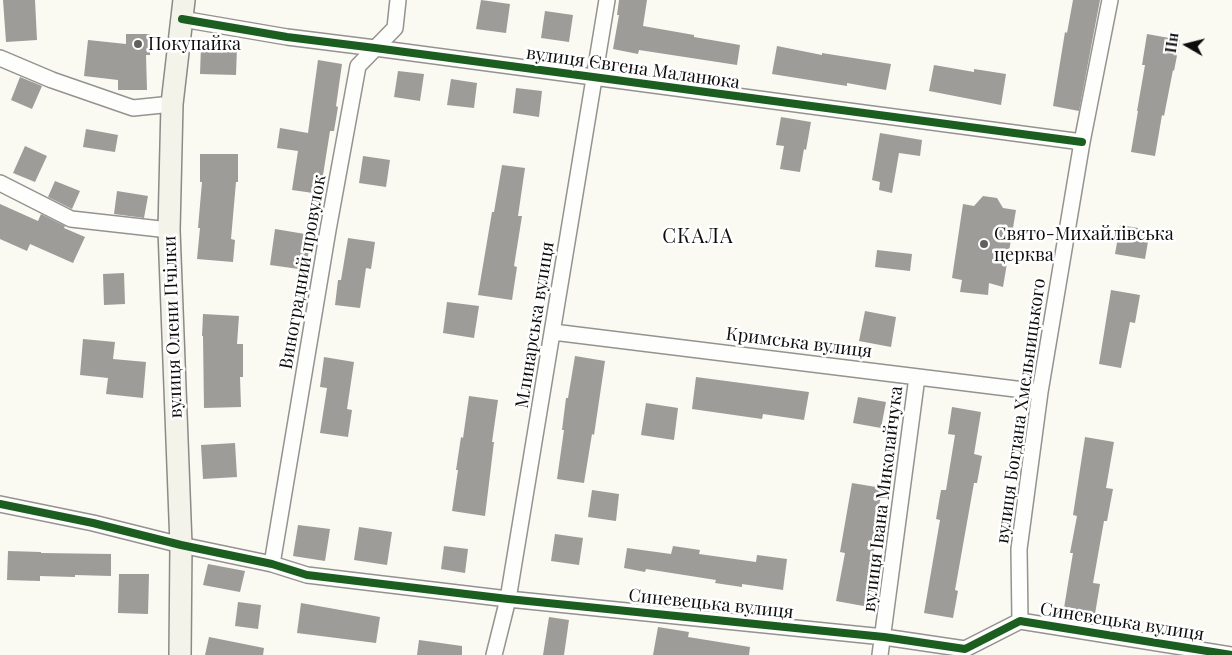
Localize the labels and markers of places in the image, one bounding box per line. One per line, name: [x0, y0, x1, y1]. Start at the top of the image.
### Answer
place label: Покупайка: [148, 33, 241, 55]
marker: Покупайка: [132, 38, 144, 50]
place label: Свято-Михайлівська церква: [994, 223, 1174, 266]
marker: Свято-Михайлівська церква: [978, 238, 990, 250]

